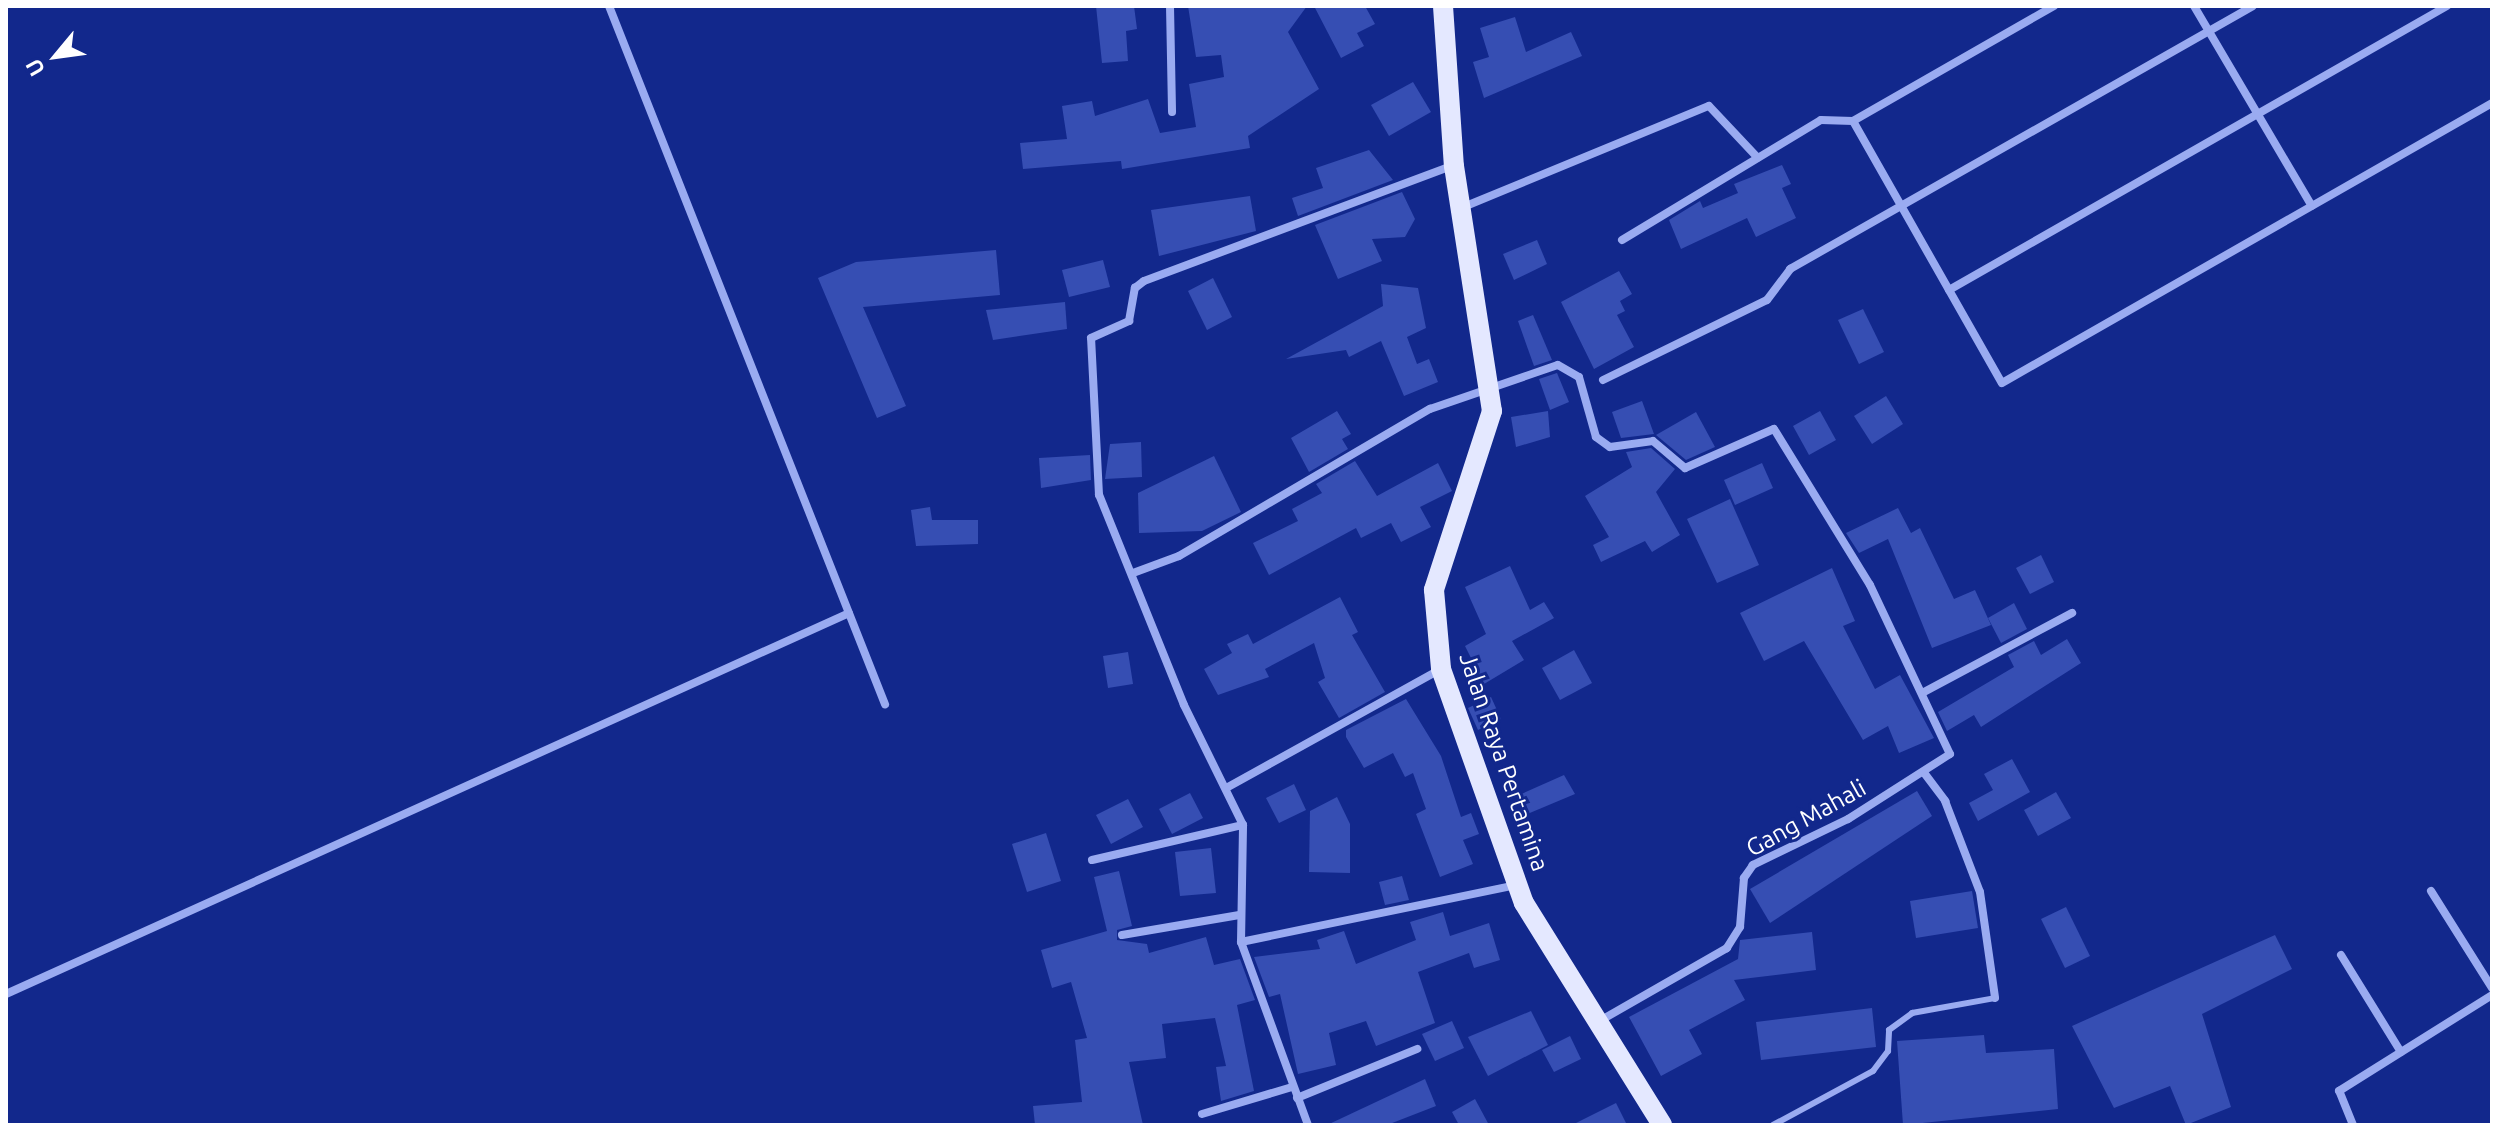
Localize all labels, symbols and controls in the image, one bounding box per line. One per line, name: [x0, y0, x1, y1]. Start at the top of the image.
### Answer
north arrow: [16, 16, 96, 96]
text: U: [20, 55, 49, 81]
street label: Jalan Raya Pertamina: [1453, 649, 1555, 875]
street label: Gang Mahali: [1741, 773, 1871, 863]

